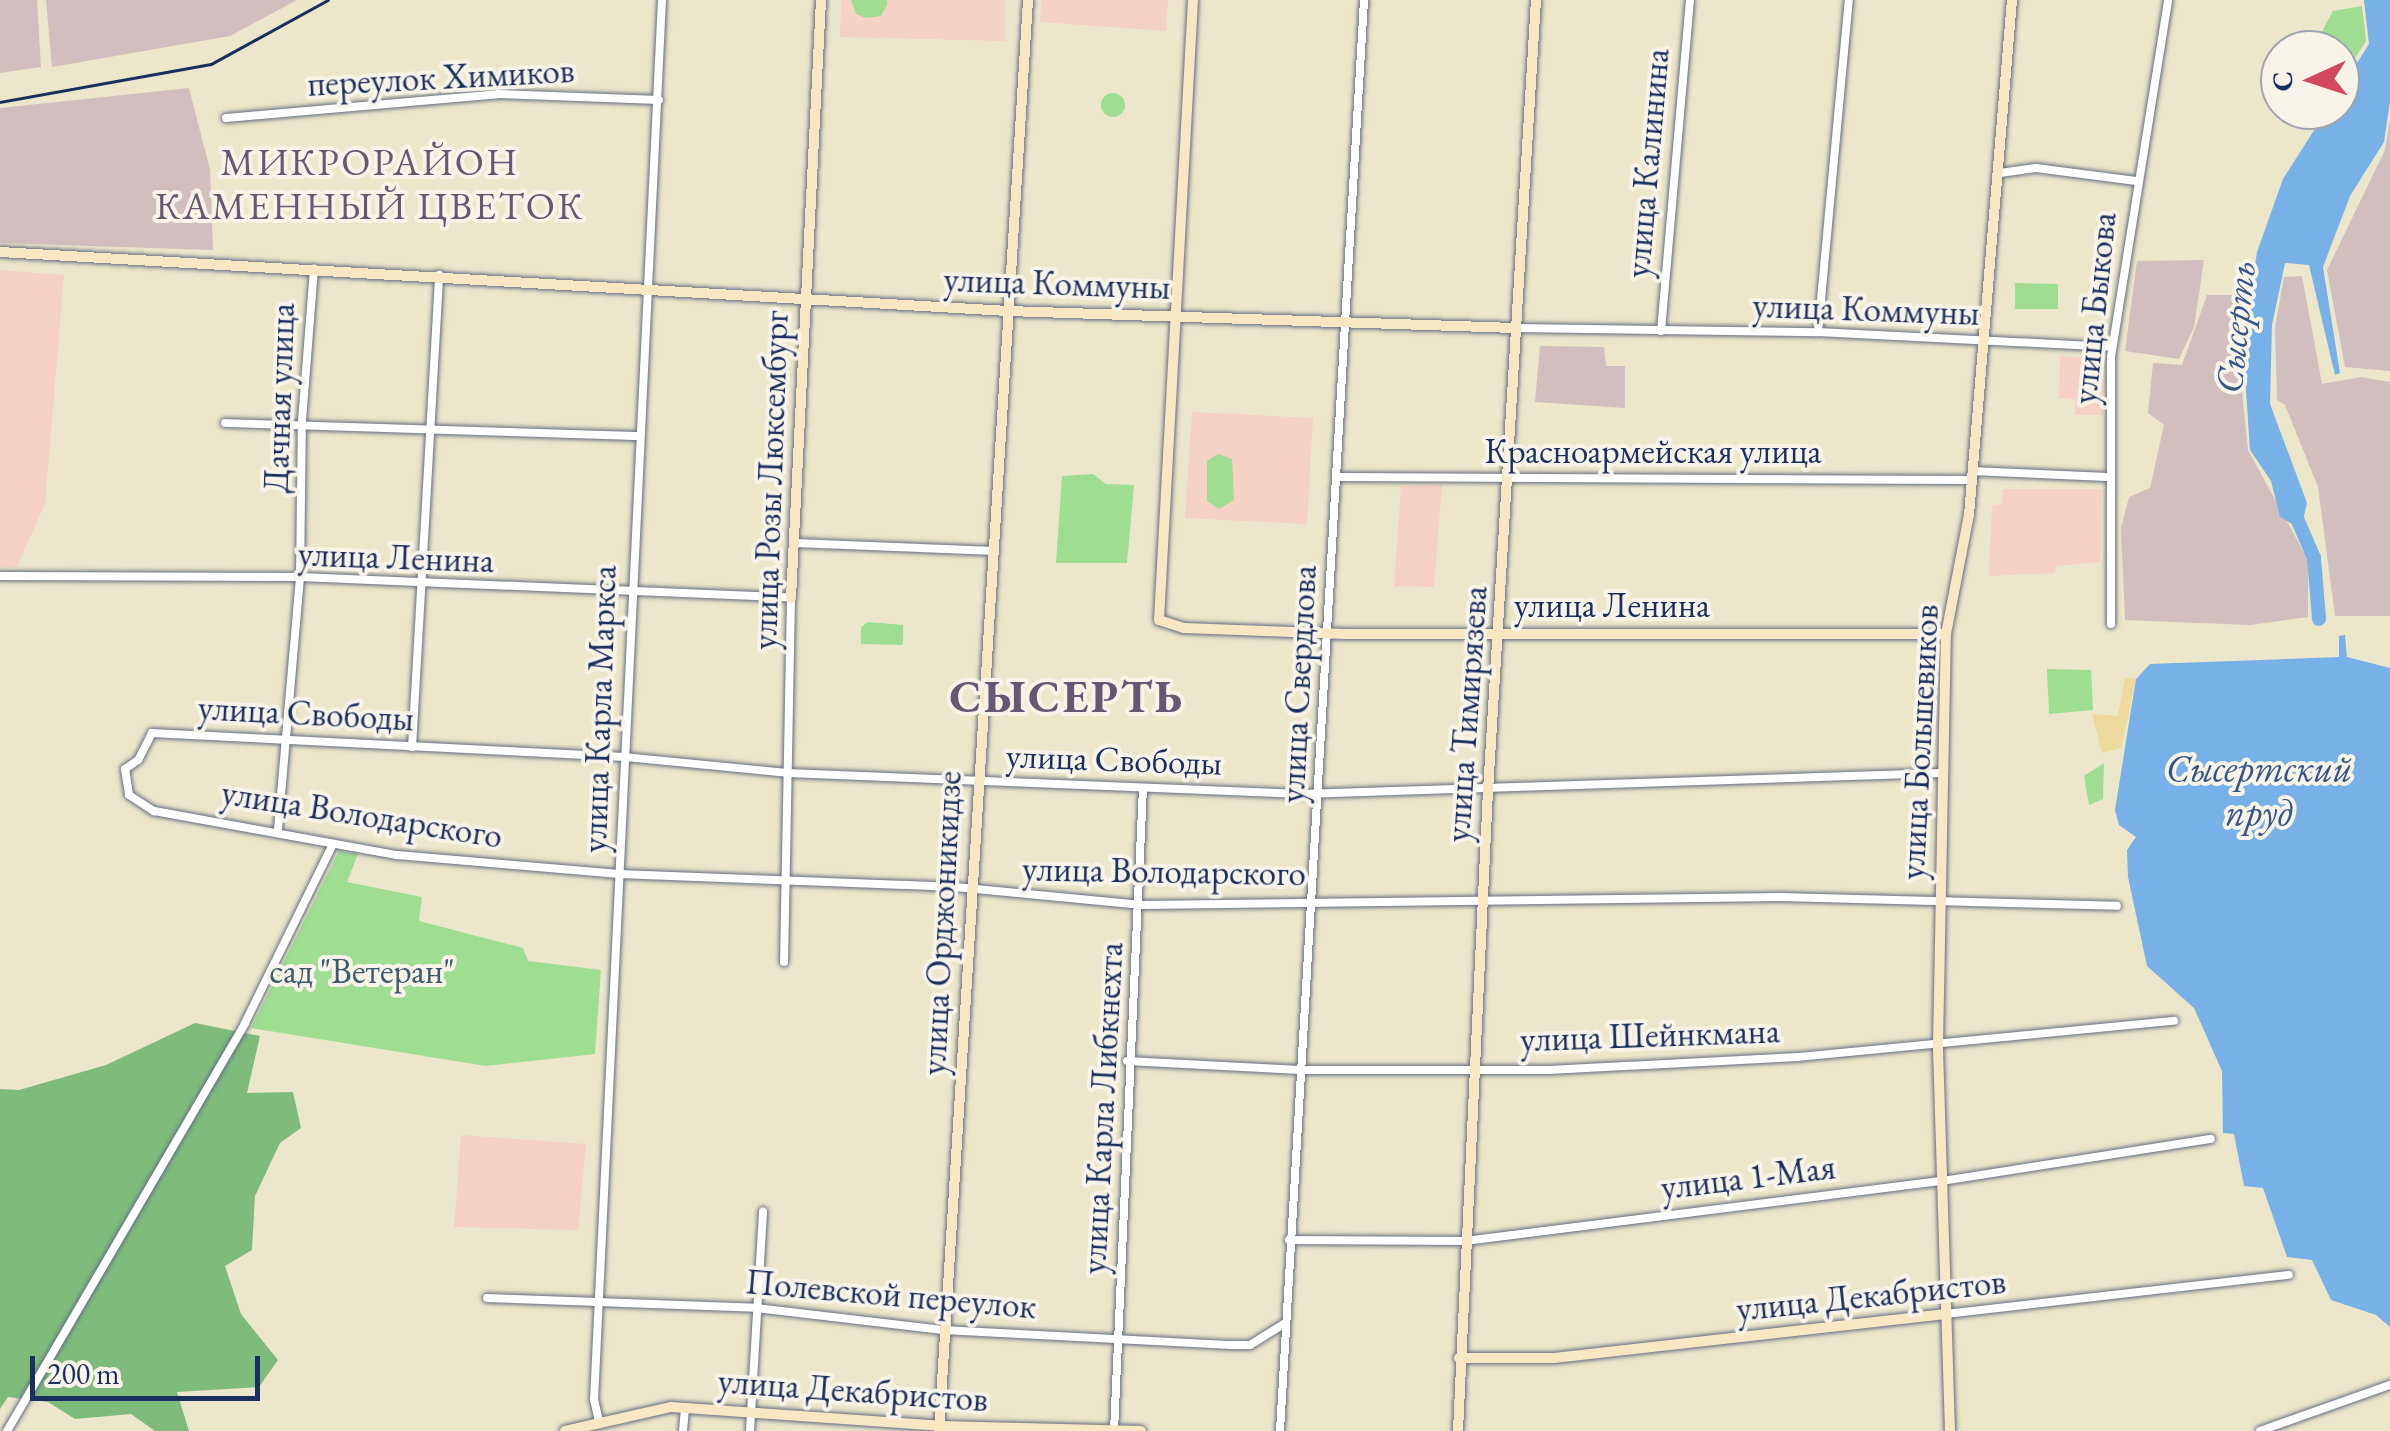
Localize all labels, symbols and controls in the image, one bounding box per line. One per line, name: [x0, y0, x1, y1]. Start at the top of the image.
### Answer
north arrow: [2260, 30, 2360, 130]
street label: улица Калинина: [1616, 47, 1678, 279]
street label: переулок Химиков: [306, 49, 576, 105]
text: С: [2264, 71, 2301, 92]
district label: МИКРОРАЙОН КАМЕННЫЙ ЦВЕТОК: [155, 139, 585, 228]
street label: улица Быкова: [2063, 210, 2125, 406]
street label: улица Коммуны: [943, 258, 1171, 308]
water label: Сысерть: [2205, 259, 2265, 395]
street label: улица Коммуны: [1752, 284, 1980, 334]
street label: Дачная улица: [255, 302, 303, 494]
street label: улица Розы Люксембург: [743, 310, 797, 650]
street label: Красноармейская улица: [1484, 430, 1822, 472]
street label: улица Ленина: [297, 533, 495, 581]
street label: улица Свердлова: [1271, 564, 1325, 804]
street label: улица Карла Маркса: [573, 565, 625, 853]
street label: улица Ленина: [1514, 584, 1710, 626]
street label: улица Тимирязева: [1436, 585, 1496, 843]
street label: улица Большевиков: [1891, 603, 1947, 881]
district label: СЫСЕРТЬ: [949, 670, 1185, 724]
street label: улица Свободы: [197, 686, 415, 740]
street label: улица Свободы: [1005, 734, 1223, 784]
water label: Сысертский пруд: [2166, 745, 2352, 834]
street label: улица Орджоникидзе: [912, 770, 970, 1076]
street label: улица Володарского: [219, 771, 505, 857]
street label: улица Володарского: [1022, 848, 1306, 894]
street label: улица Карла Либкнехта: [1072, 941, 1132, 1275]
park label: сад "Ветеран": [269, 950, 455, 992]
street label: улица Шейнкмана: [1519, 1009, 1781, 1061]
street label: улица 1-Мая: [1658, 1145, 1838, 1209]
street label: Полевской переулок: [744, 1260, 1038, 1328]
street label: улица Декабристов: [1734, 1260, 2008, 1330]
scale bar: [35, 1336, 265, 1398]
text: 200 m: [47, 1354, 120, 1393]
street label: улица Декабристов: [717, 1360, 989, 1420]

